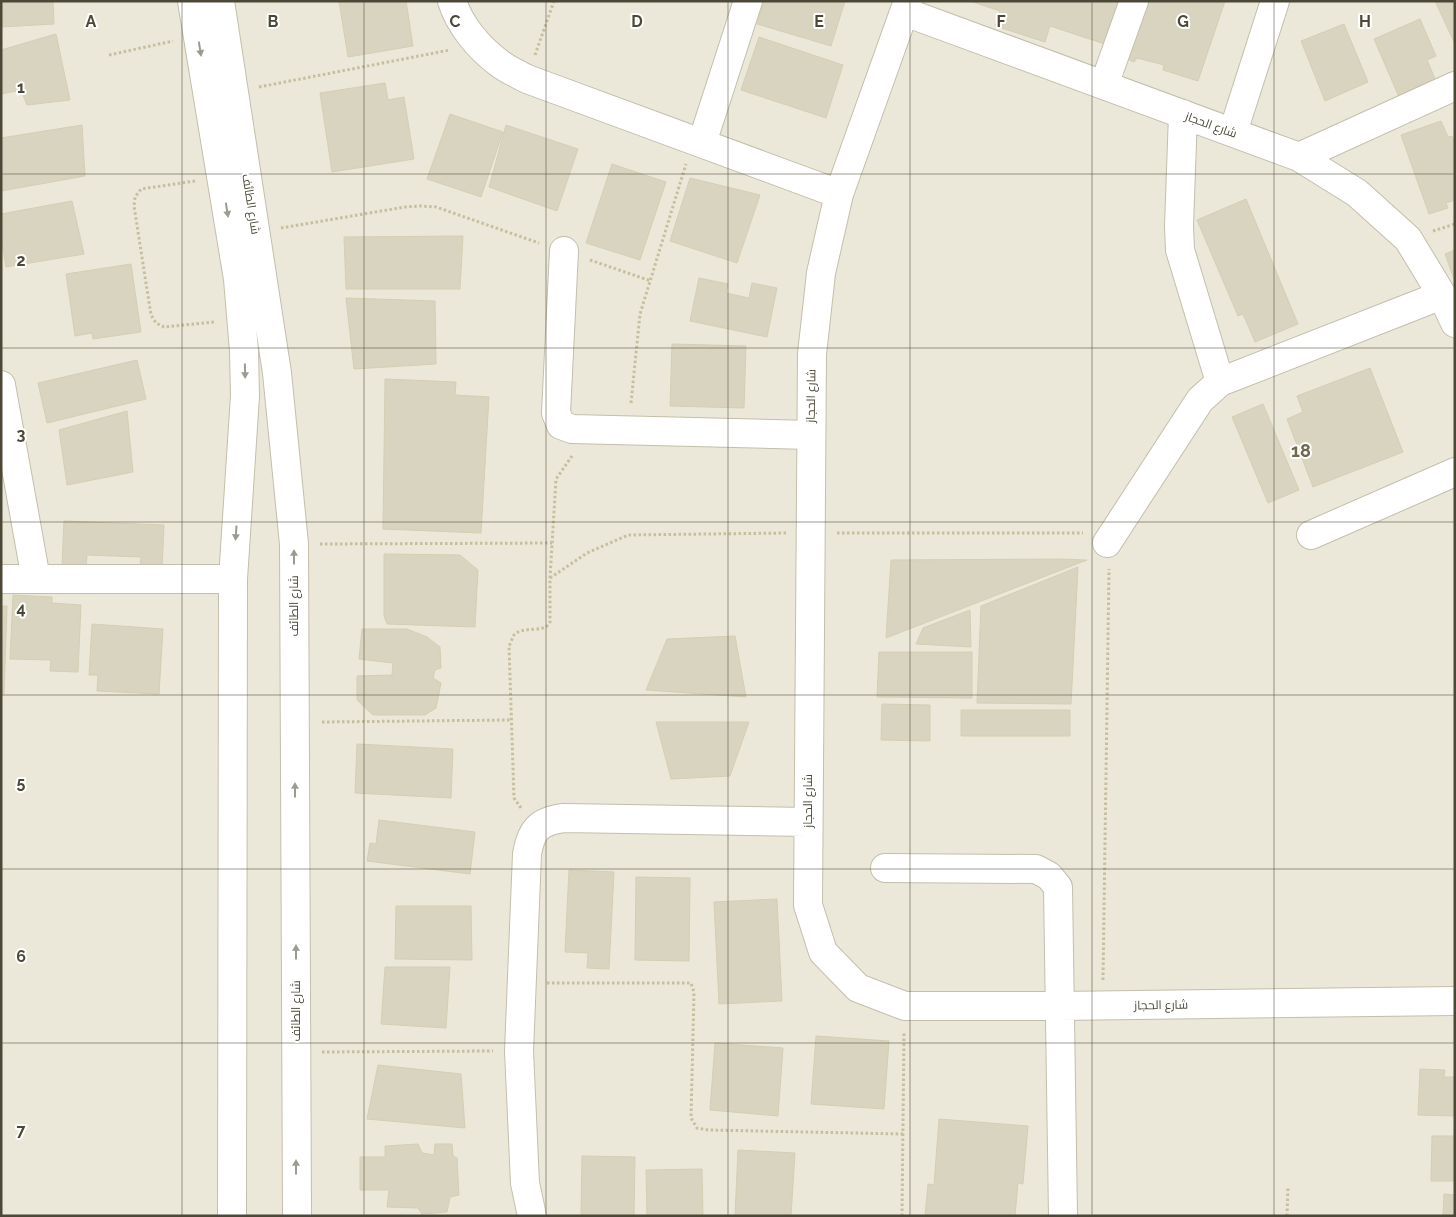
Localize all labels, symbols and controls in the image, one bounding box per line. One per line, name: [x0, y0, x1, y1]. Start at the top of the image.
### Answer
text: A: [86, 12, 97, 31]
text: B: [268, 12, 279, 31]
text: C: [450, 12, 461, 31]
text: D: [631, 12, 643, 31]
text: E: [814, 12, 824, 31]
text: F: [996, 12, 1006, 31]
text: G: [1177, 12, 1189, 31]
text: H: [1359, 12, 1371, 31]
one-way arrow: [197, 42, 205, 58]
text: 1: [17, 78, 25, 97]
street label: شارع الحجاز: [1182, 109, 1239, 142]
street label: شارع الطائف: [238, 173, 263, 236]
one-way arrow: [223, 202, 231, 218]
text: 2: [16, 251, 26, 270]
one-way arrow: [241, 363, 249, 379]
street label: شارع الحجاز: [804, 369, 819, 424]
text: 3: [17, 425, 26, 444]
district label: 18: [1291, 440, 1311, 461]
one-way arrow: [232, 525, 240, 541]
one-way arrow: [290, 549, 298, 565]
street label: شارع الطائف: [287, 575, 302, 637]
text: 4: [16, 599, 26, 618]
text: 5: [17, 773, 26, 792]
street label: شارع الحجاز: [801, 774, 816, 829]
one-way arrow: [291, 781, 299, 797]
one-way arrow: [292, 944, 300, 960]
text: 6: [16, 947, 26, 966]
street label: شارع الطائف: [289, 980, 304, 1042]
street label: شارع الحجاز: [1133, 998, 1188, 1013]
text: 7: [17, 1121, 26, 1140]
one-way arrow: [292, 1159, 300, 1175]

